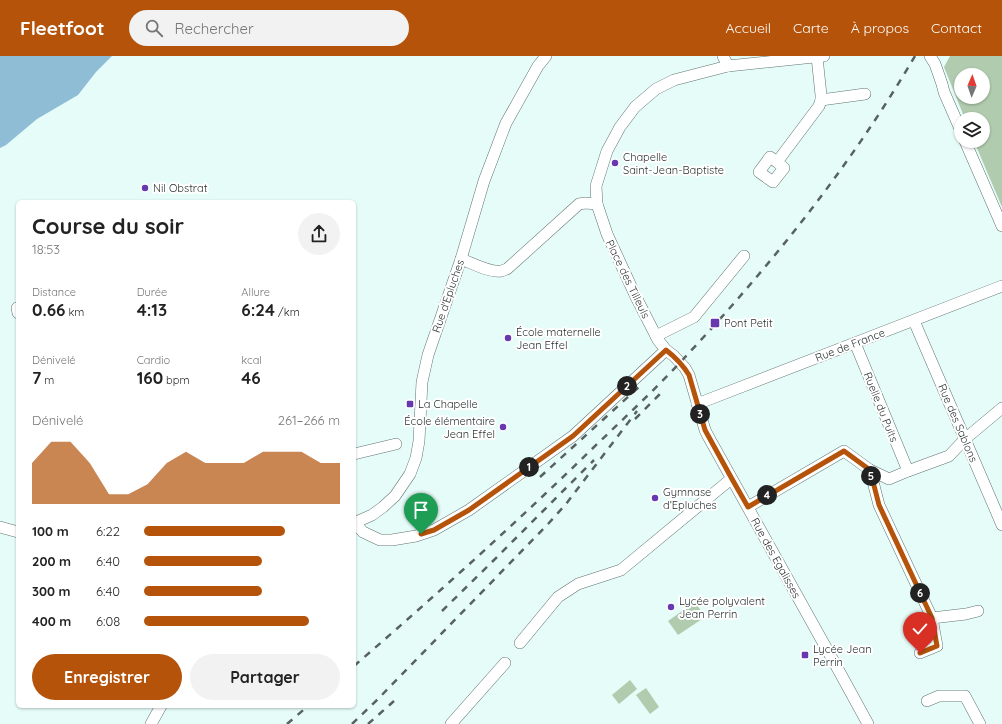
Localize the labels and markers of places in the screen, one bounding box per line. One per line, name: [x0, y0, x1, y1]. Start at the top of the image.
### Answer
place label: Chapelle Saint-Jean-Baptiste: [623, 150, 724, 177]
marker: Chapelle Saint-Jean-Baptiste: [610, 158, 620, 168]
place label: Nil Obstrat: [153, 181, 208, 195]
marker: Nil Obstrat: [140, 183, 150, 193]
place label: Pont Petit: [724, 316, 773, 330]
marker: Pont Petit: [709, 317, 721, 329]
place label: École maternelle Jean Effel: [516, 325, 601, 352]
marker: École maternelle Jean Effel: [503, 333, 513, 343]
pin: 2: [617, 376, 637, 396]
place label: La Chapelle: [418, 397, 478, 411]
marker: La Chapelle: [405, 399, 415, 409]
pin: 3: [690, 404, 710, 424]
place label: École élémentaire Jean Effel: [404, 414, 495, 441]
marker: École élémentaire Jean Effel: [498, 422, 508, 432]
pin: 1: [519, 457, 539, 477]
pin: 5: [861, 466, 881, 486]
place label: Gymnase d’Epluches: [663, 485, 717, 512]
pin: 4: [757, 485, 777, 505]
pin: [404, 493, 438, 534]
marker: Gymnase d’Epluches: [650, 493, 660, 503]
pin: 6: [910, 583, 930, 603]
place label: Lycée polyvalent Jean Perrin: [679, 594, 765, 621]
marker: Lycée polyvalent Jean Perrin: [666, 602, 676, 612]
pin: [903, 612, 937, 653]
place label: Lycée Jean Perrin: [813, 642, 872, 669]
marker: Lycée Jean Perrin: [800, 650, 810, 660]

